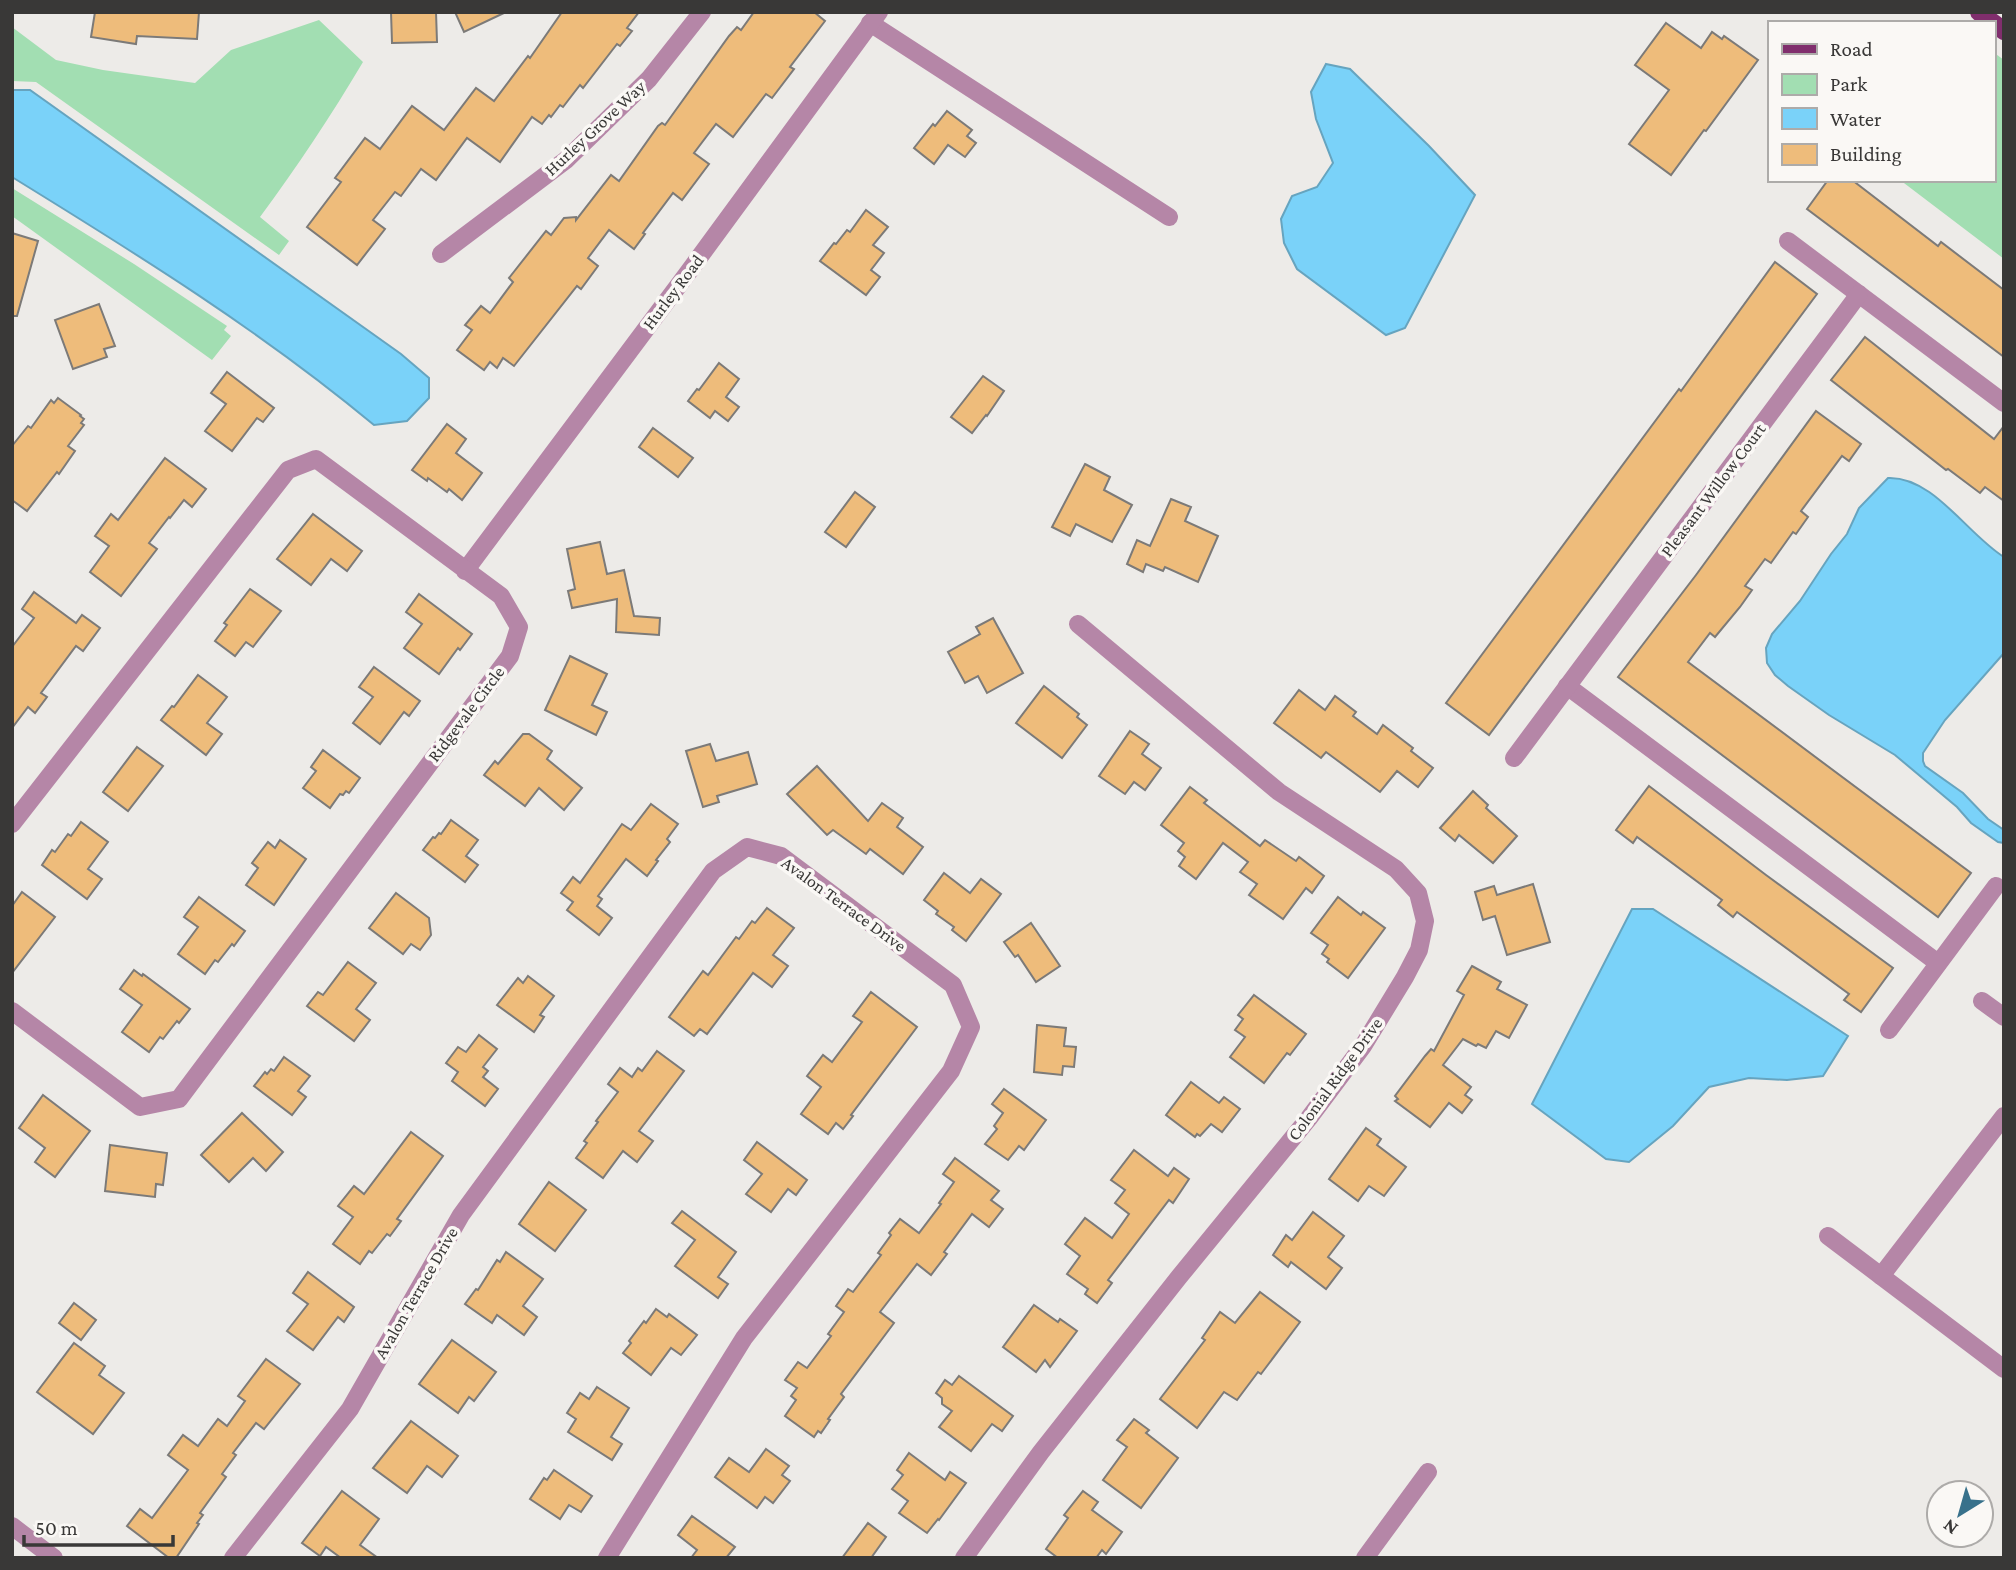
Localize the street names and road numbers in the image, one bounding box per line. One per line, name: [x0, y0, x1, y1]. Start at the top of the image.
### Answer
street label: Hurley Grove Way: [541, 76, 650, 180]
street label: Hurley Road: [638, 250, 708, 333]
street label: Pleasant Willow Court: [1656, 419, 1770, 561]
street label: Ridgevale Circle: [424, 662, 508, 766]
street label: Avalon Terrace Drive: [778, 852, 910, 956]
street label: Colonial Ridge Drive: [1284, 1014, 1386, 1144]
street label: Avalon Terrace Drive: [370, 1224, 462, 1362]

